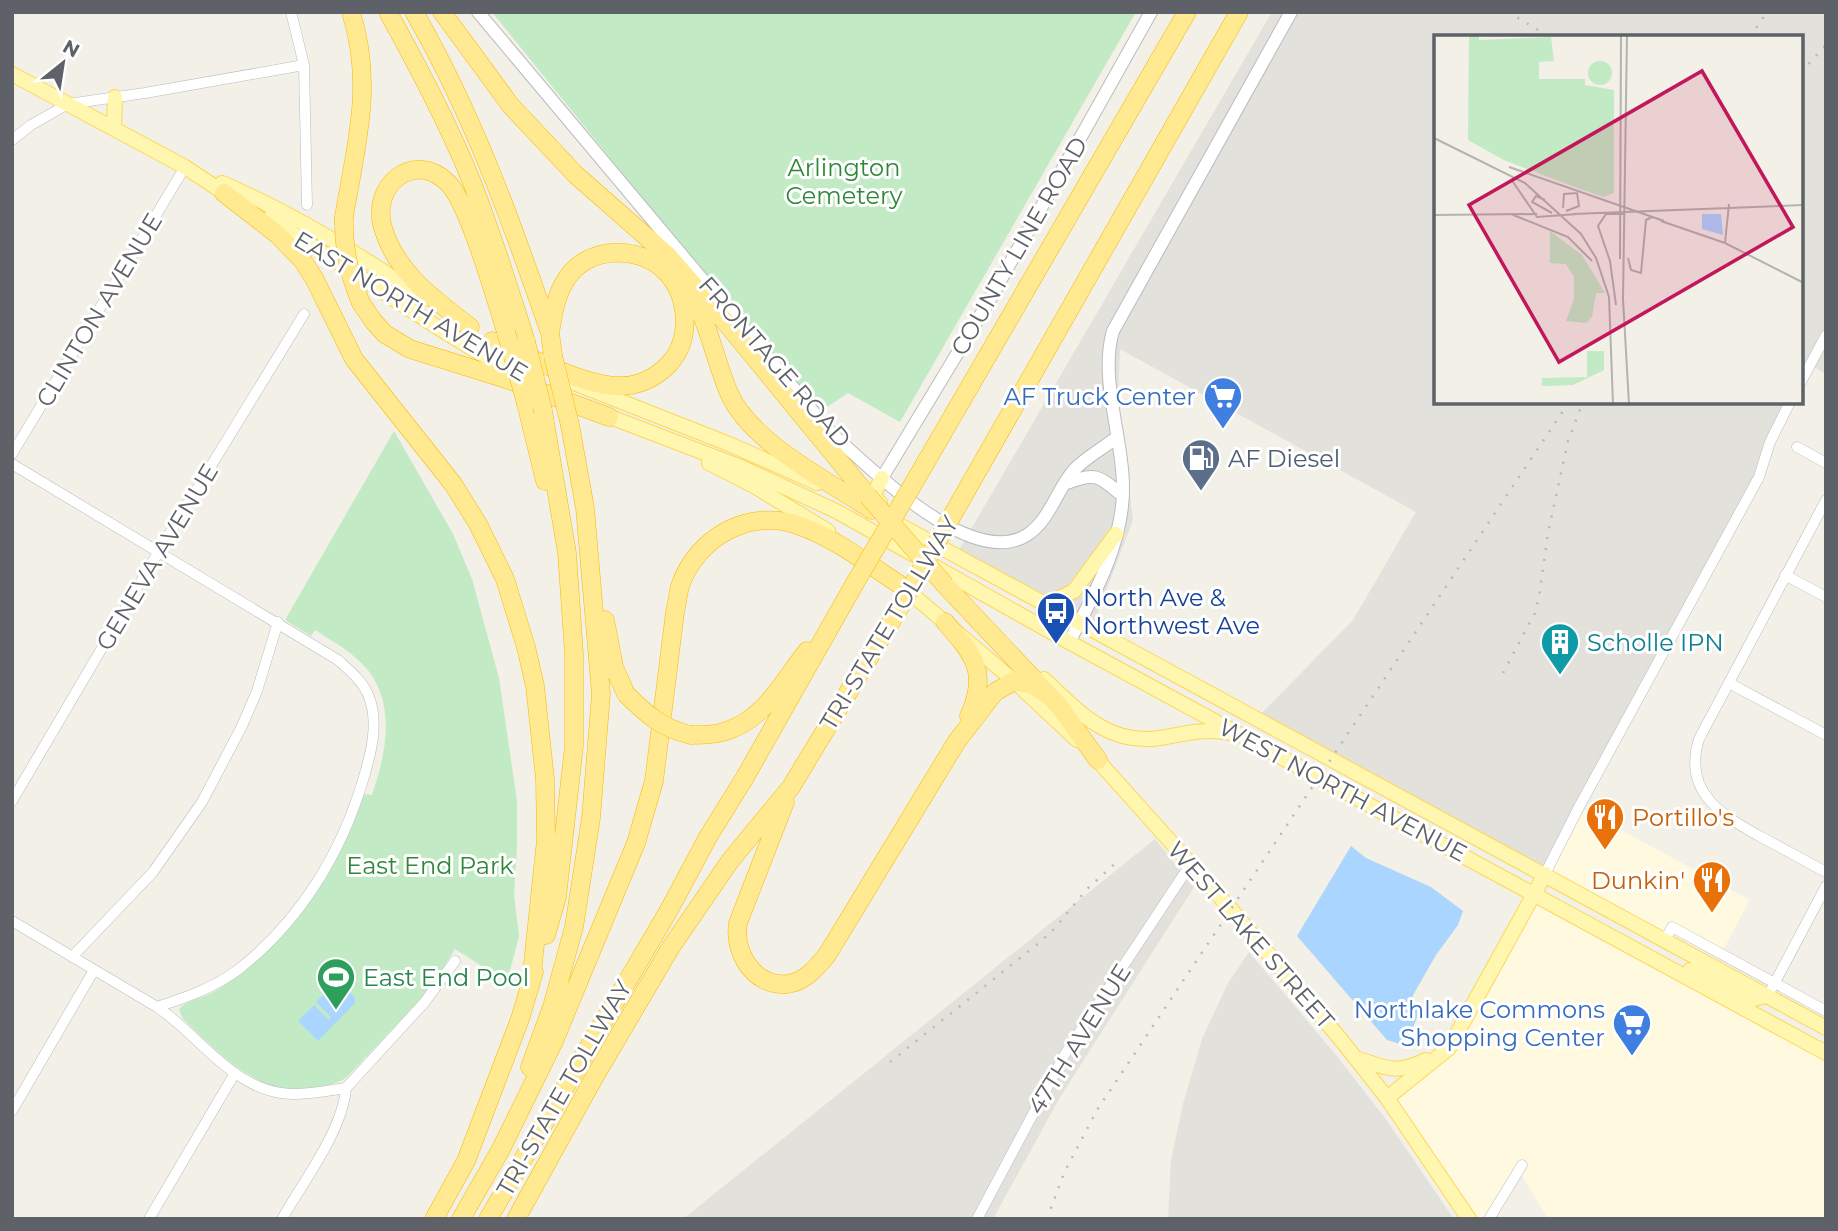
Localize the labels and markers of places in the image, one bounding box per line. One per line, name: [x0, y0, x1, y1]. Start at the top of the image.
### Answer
supermarket icon: AF Truck Center: [1202, 375, 1244, 430]
place label: AF Truck Center: [1004, 382, 1196, 411]
fuel station icon: AF Diesel: [1180, 437, 1222, 492]
place label: AF Diesel: [1228, 444, 1340, 473]
place label: North Ave & Northwest Ave: [1083, 583, 1260, 640]
bus stop icon: North Ave & Northwest Ave: [1035, 590, 1077, 645]
building icon: Scholle IPN: [1539, 621, 1581, 676]
place label: Scholle IPN: [1587, 628, 1724, 657]
restaurant icon: Portillo's: [1584, 796, 1626, 851]
place label: Portillo's: [1632, 803, 1734, 832]
restaurant icon: Dunkin': [1691, 859, 1733, 914]
place label: Dunkin': [1591, 866, 1685, 895]
sports icon: East End Pool: [315, 956, 357, 1011]
place label: East End Pool: [363, 963, 529, 992]
place label: Northlake Commons Shopping Center: [1354, 995, 1605, 1052]
supermarket icon: Northlake Commons Shopping Center: [1611, 1002, 1653, 1057]

